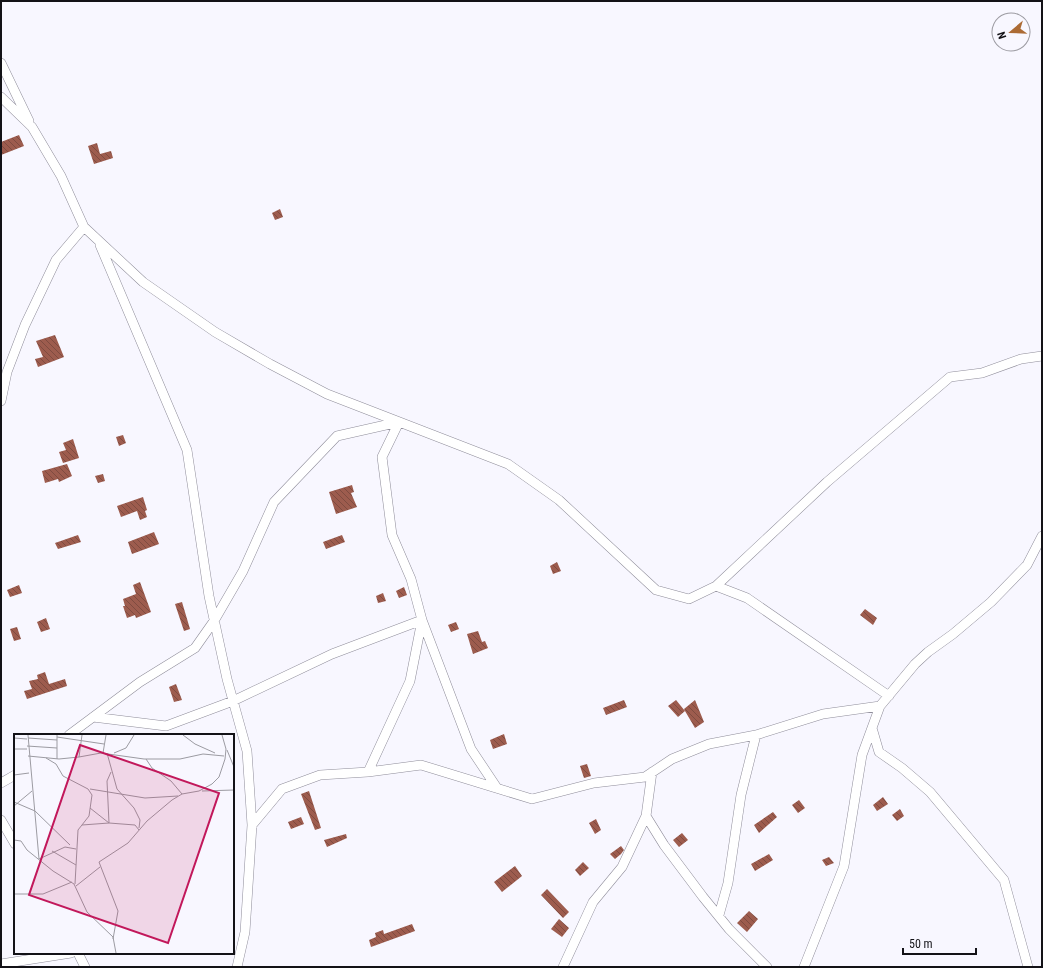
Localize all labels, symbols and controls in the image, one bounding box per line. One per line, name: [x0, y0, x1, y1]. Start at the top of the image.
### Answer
north arrow: [991, 12, 1031, 52]
text: N: [995, 30, 1009, 40]
inset map: [14, 734, 234, 954]
scale bar: [903, 930, 976, 956]
text: 50 m: [909, 937, 933, 951]

